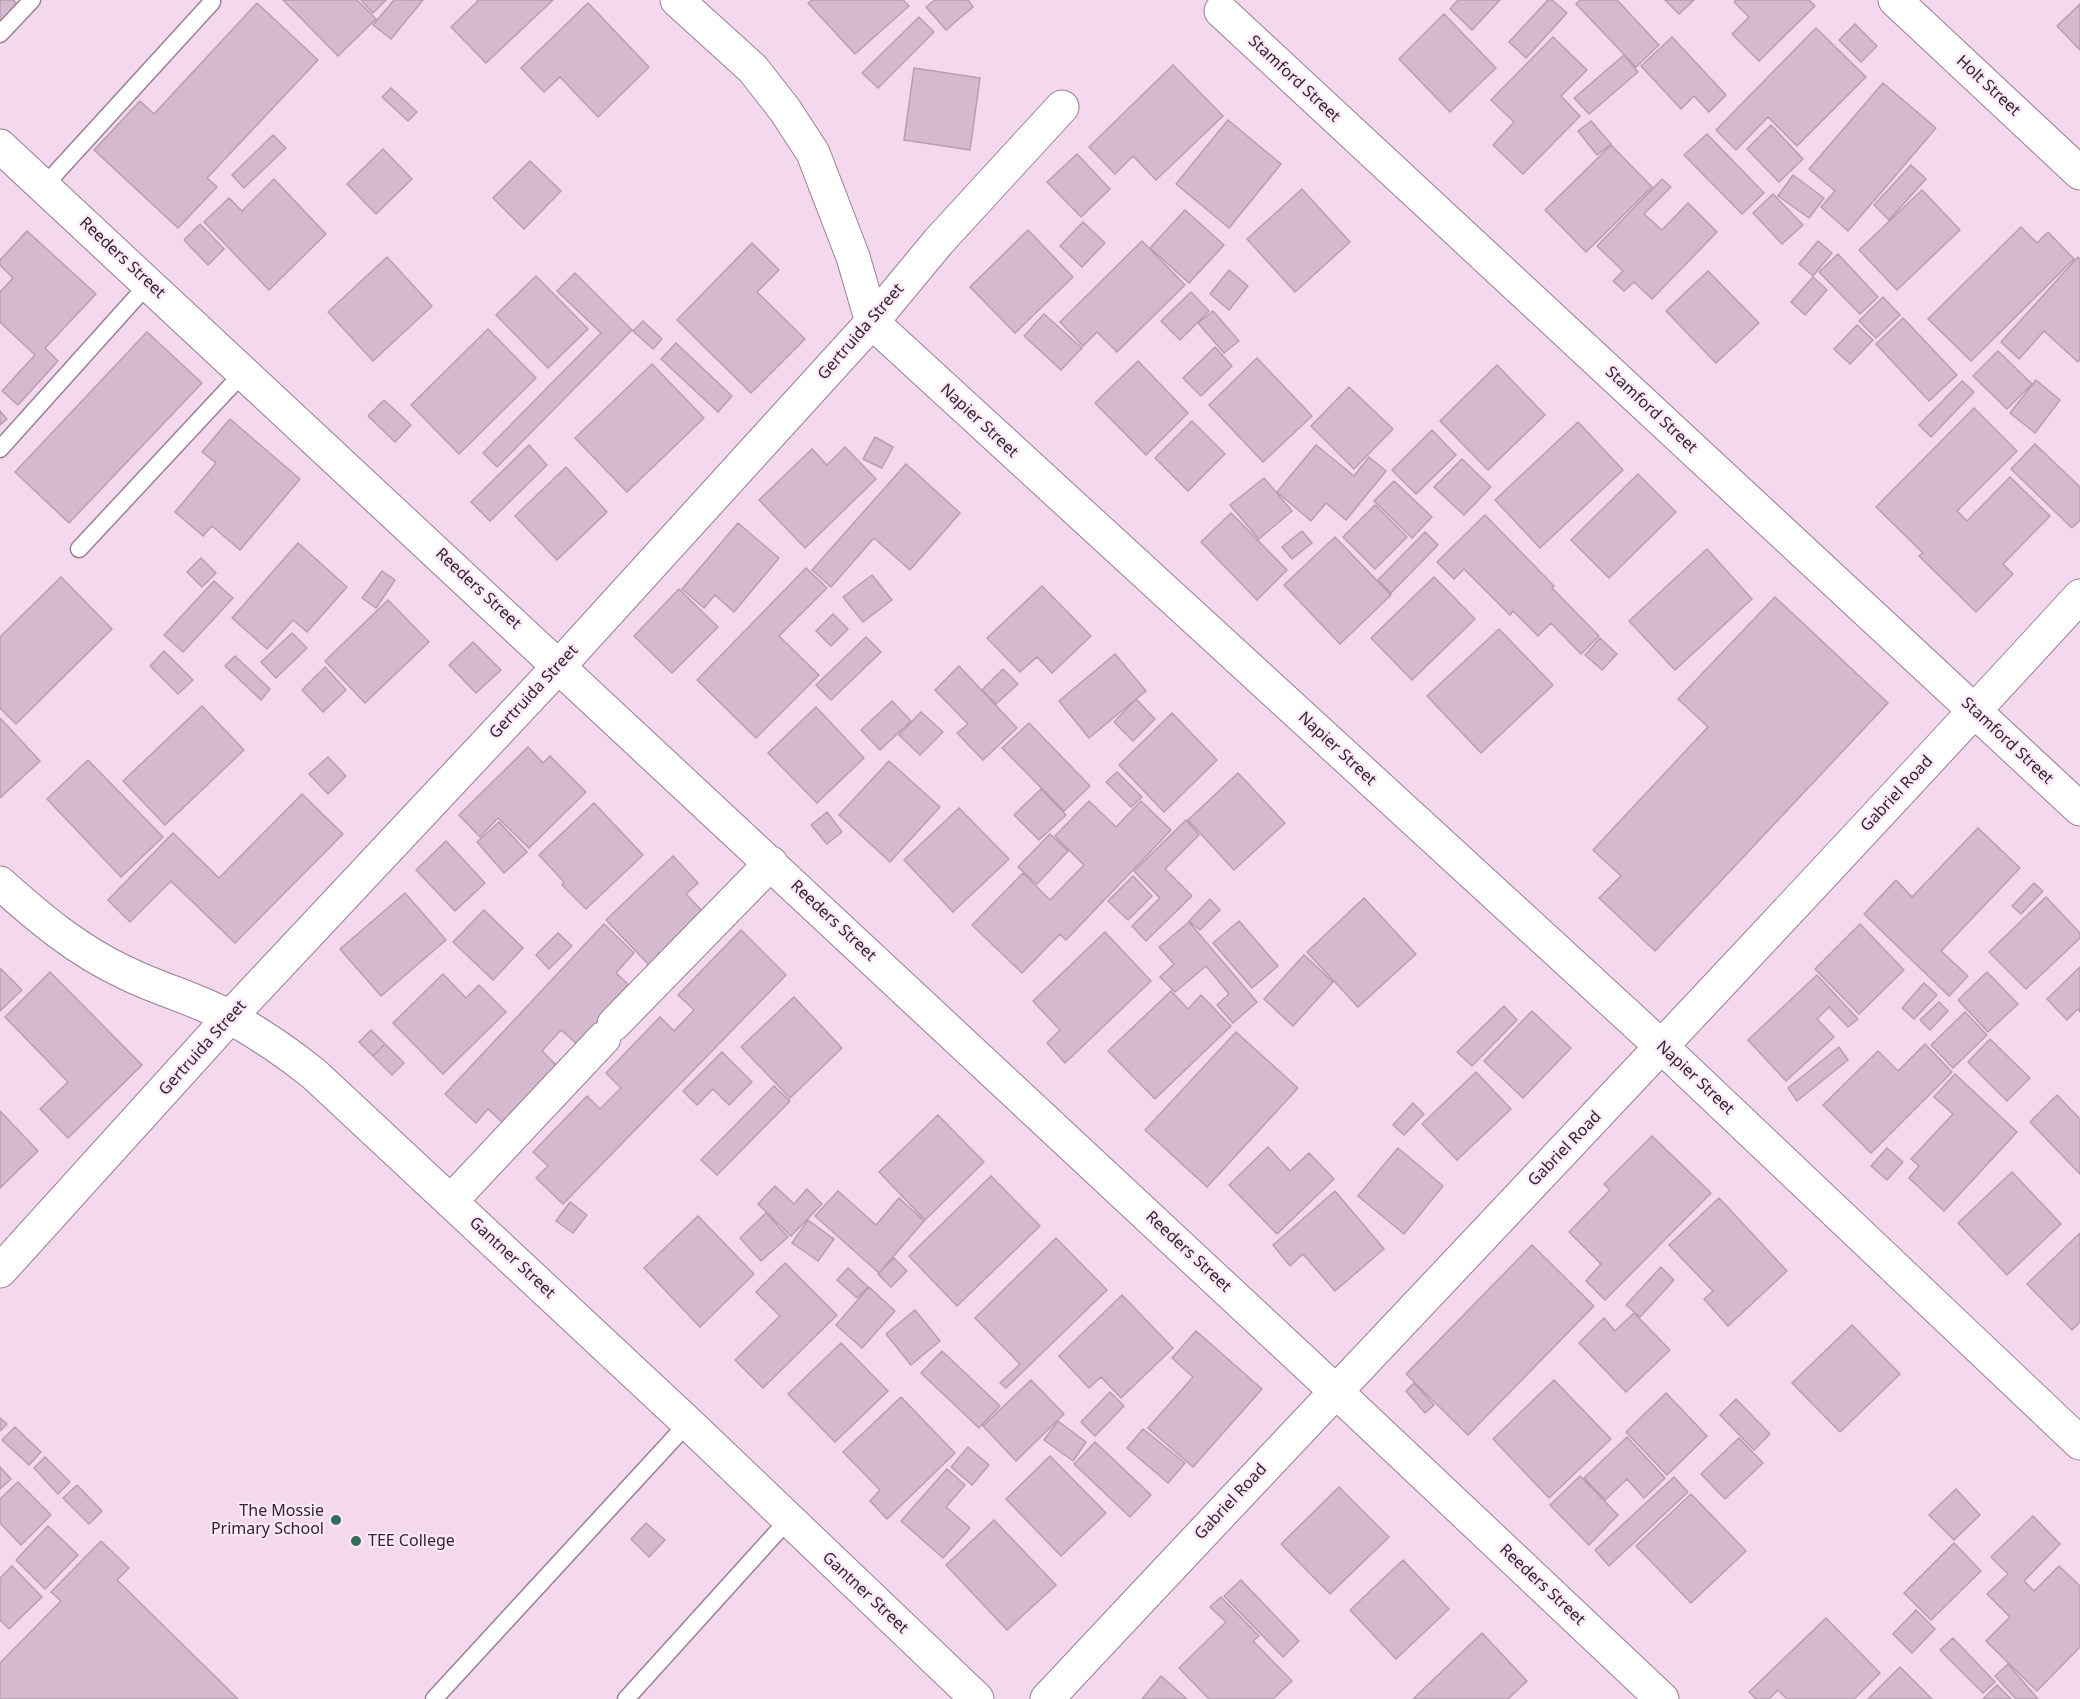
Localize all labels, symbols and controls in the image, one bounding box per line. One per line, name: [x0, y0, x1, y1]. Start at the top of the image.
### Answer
street label: Stamford Street: [1244, 32, 1344, 126]
street label: Holt Street: [1952, 52, 2024, 120]
street label: Reeders Street: [75, 213, 169, 303]
street label: Gertruida Street: [814, 280, 908, 384]
street label: Stamford Street: [1601, 363, 1701, 457]
street label: Napier Street: [936, 380, 1022, 462]
street label: Reeders Street: [431, 544, 525, 634]
street label: Gertruida Street: [486, 641, 582, 743]
street label: Stamford Street: [1957, 694, 2057, 788]
street label: Napier Street: [1294, 708, 1380, 790]
street label: Gabriel Road: [1857, 752, 1937, 836]
street label: Reeders Street: [786, 876, 880, 966]
street label: Gertruida Street: [155, 996, 251, 1100]
street label: Napier Street: [1652, 1037, 1738, 1119]
street label: Gabriel Road: [1524, 1107, 1606, 1191]
street label: Reeders Street: [1141, 1207, 1235, 1297]
street label: Gantner Street: [465, 1213, 559, 1303]
street label: Gabriel Road: [1191, 1460, 1271, 1544]
place label: The Mossie Primary School: [211, 1501, 324, 1539]
marker: The Mossie Primary School: [329, 1513, 343, 1527]
place label: TEE College: [368, 1531, 455, 1551]
marker: TEE College: [349, 1534, 363, 1548]
street label: Reeders Street: [1495, 1540, 1589, 1630]
street label: Gantner Street: [818, 1548, 912, 1638]

